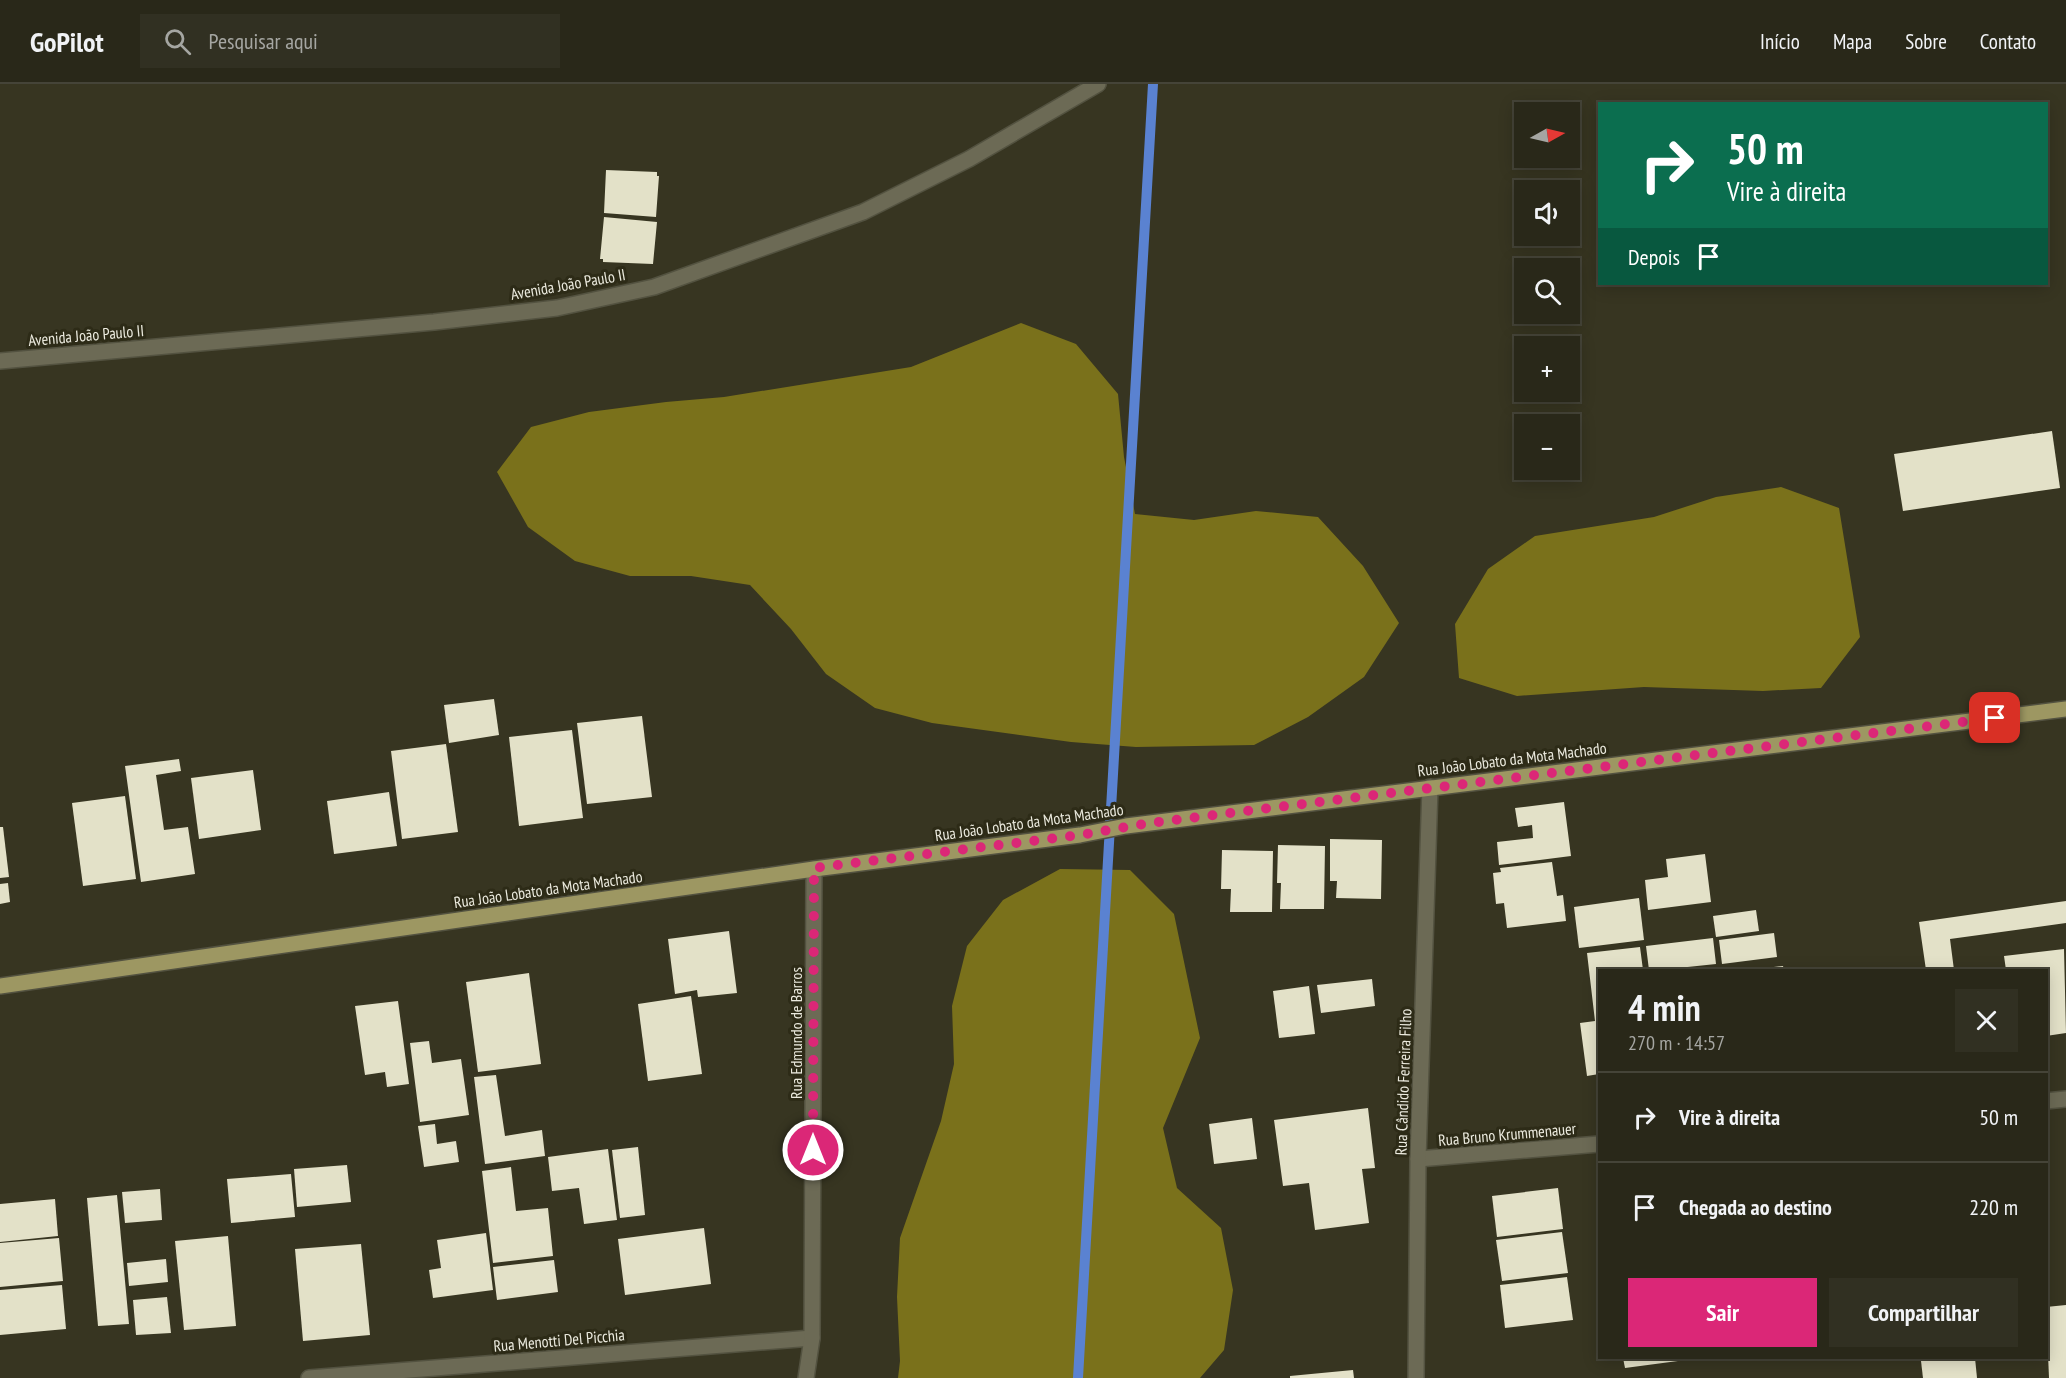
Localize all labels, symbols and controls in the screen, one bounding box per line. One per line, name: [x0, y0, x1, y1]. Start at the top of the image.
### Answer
search box: [140, 14, 560, 68]
text: GoPilot: [30, 23, 104, 60]
icon: search: [161, 25, 194, 58]
text: Pesquisar aqui: [209, 27, 318, 55]
text: Início: [1760, 28, 1800, 55]
text: Mapa: [1833, 28, 1872, 55]
text: Sobre: [1905, 28, 1947, 55]
text: Contato: [1980, 28, 2036, 55]
north arrow: [1514, 102, 1580, 168]
map controls: [1514, 102, 1580, 480]
text: 50 m: [1727, 121, 1804, 176]
icon: right: [1628, 126, 1706, 204]
text: Vire à direita: [1727, 174, 1846, 208]
button: sound: [1514, 180, 1580, 246]
icon: arrive: [1692, 240, 1725, 273]
text: Depois: [1628, 243, 1680, 271]
button: search: [1514, 258, 1580, 324]
street label: Avenida João Paulo II: [509, 264, 627, 304]
street label: Avenida João Paulo II: [27, 320, 145, 350]
button: +: [1514, 336, 1580, 402]
button: −: [1514, 414, 1580, 480]
pin: [1969, 692, 2020, 743]
icon: arrive: [1978, 701, 2011, 734]
street label: Rua João Lobato da Mota Machado: [1416, 737, 1608, 781]
street label: Rua João Lobato da Mota Machado: [933, 799, 1125, 845]
street label: Rua João Lobato da Mota Machado: [452, 866, 644, 912]
street label: Rua Edmundo de Barros: [786, 967, 806, 1099]
text: 4 min: [1628, 984, 1701, 1031]
button: close: [1955, 989, 2018, 1052]
street label: Rua Cândido Ferreira Filho: [1390, 1008, 1416, 1156]
text: 270 m · 14:57: [1628, 1030, 1725, 1056]
icon: right: [1628, 1101, 1661, 1134]
text: Vire à direita: [1679, 1103, 1780, 1131]
text: 50 m: [1979, 1103, 2018, 1131]
position arrow: [781, 1118, 845, 1182]
street label: Rua Bruno Krummenauer: [1437, 1118, 1577, 1150]
icon: arrive: [1628, 1191, 1661, 1224]
text: Chegada ao destino: [1679, 1193, 1832, 1221]
text: 220 m: [1969, 1193, 2018, 1221]
button: Sair: [1628, 1278, 1817, 1347]
button: Compartilhar: [1829, 1278, 2018, 1347]
street label: Rua Menotti Del Picchia: [493, 1324, 625, 1356]

